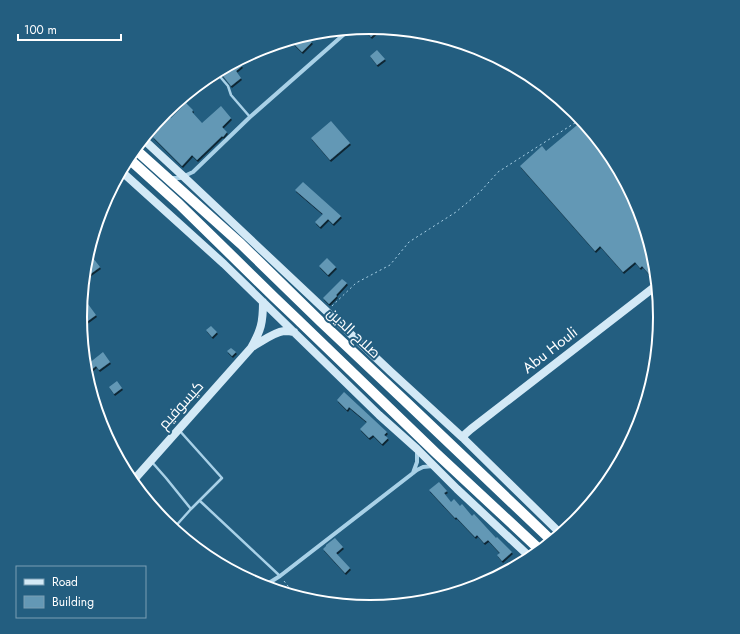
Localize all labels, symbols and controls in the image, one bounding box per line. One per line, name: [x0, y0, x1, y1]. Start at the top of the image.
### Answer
scale bar: [18, 16, 121, 42]
text: 100 m: [24, 21, 57, 39]
street label: صلاح الدين: [322, 302, 386, 364]
street label: Abu Houli: [518, 321, 582, 379]
street label: كيسوفيم: [153, 376, 209, 434]
legend: [16, 566, 146, 618]
text: Road: [52, 573, 78, 591]
text: Building: [52, 593, 94, 611]

